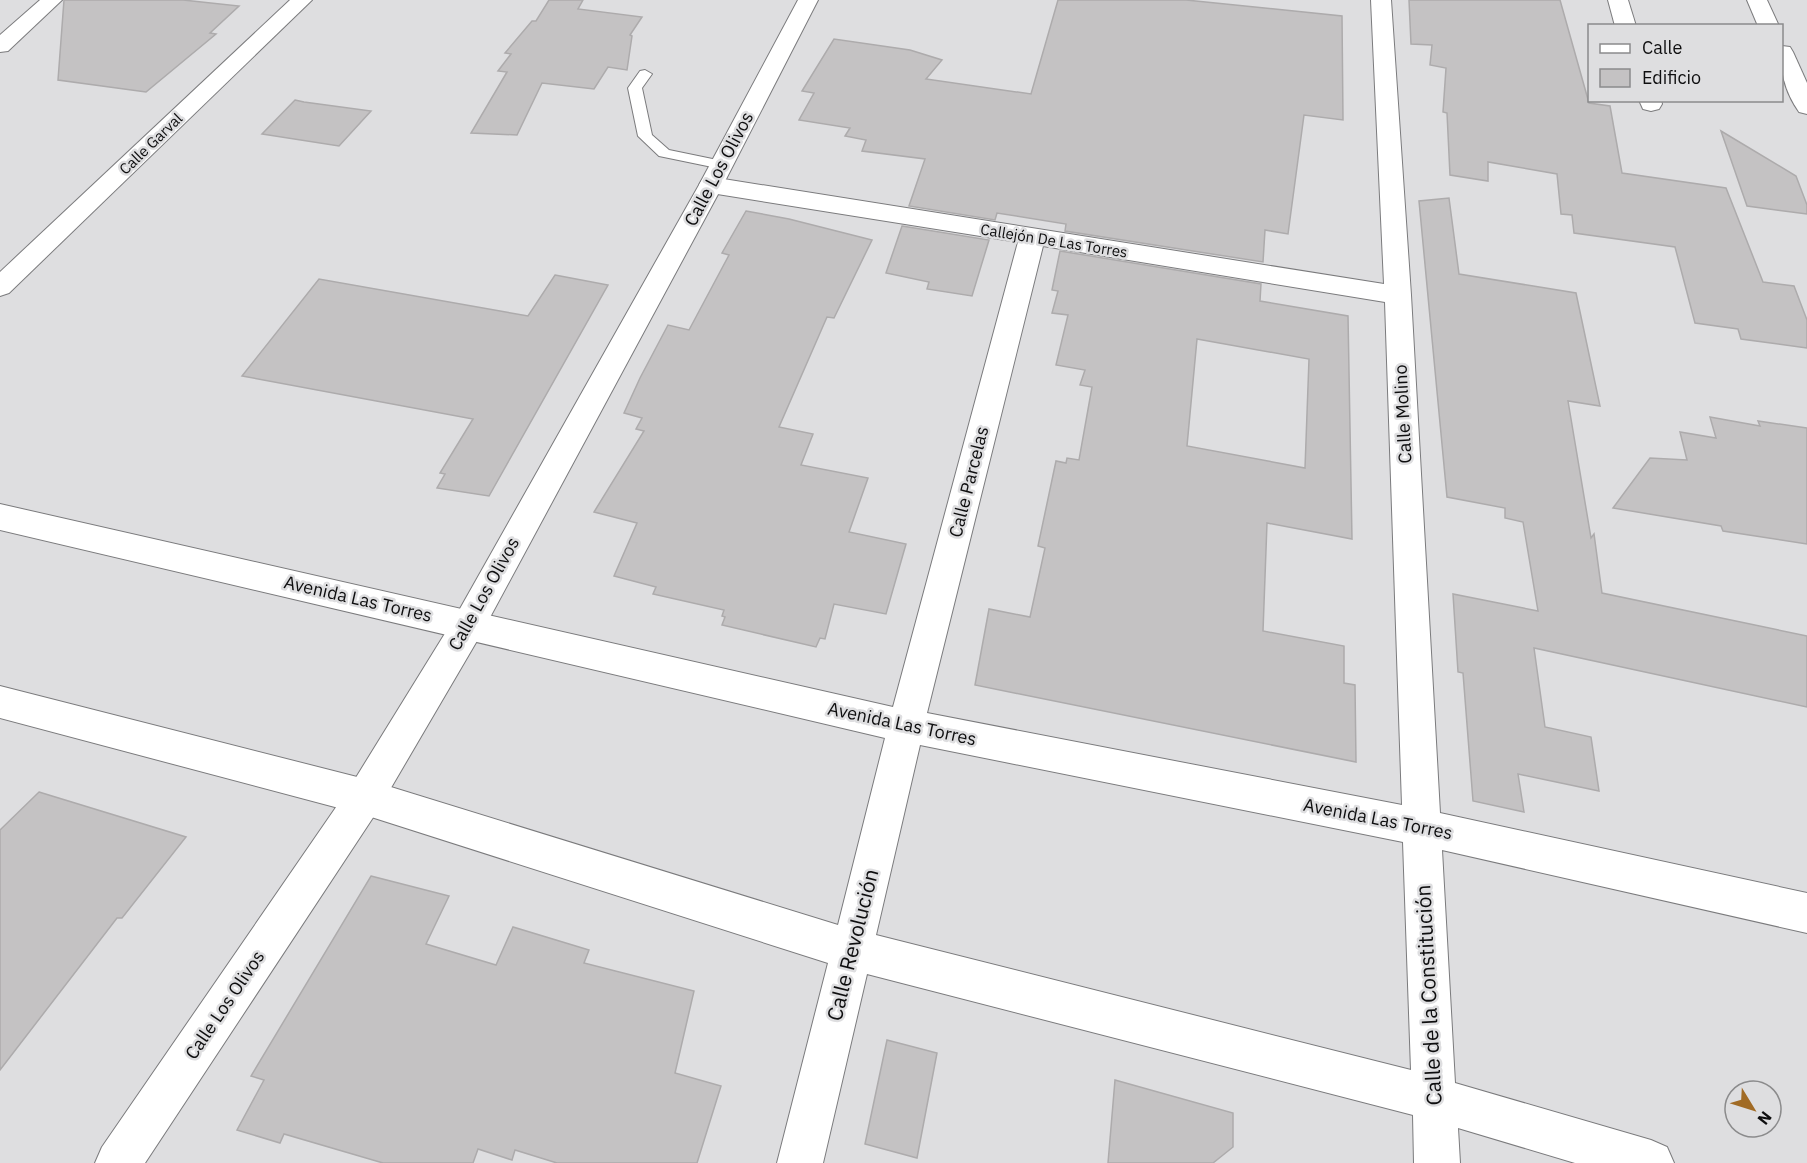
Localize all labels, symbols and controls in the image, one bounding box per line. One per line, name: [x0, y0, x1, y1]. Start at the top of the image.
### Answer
legend: [1588, 24, 1783, 102]
text: Calle: [1642, 36, 1682, 59]
text: Edificio: [1642, 66, 1701, 89]
street label: Calle Los Olivos: [679, 108, 758, 230]
street label: Calle Garval: [115, 109, 186, 178]
street label: Callejón De Las Torres: [979, 220, 1129, 262]
street label: Calle Molino: [1388, 364, 1417, 464]
street label: Calle Parcelas: [944, 424, 993, 540]
street label: Calle Los Olivos: [443, 533, 524, 655]
street label: Avenida Las Torres: [282, 570, 434, 627]
street label: Avenida Las Torres: [826, 697, 979, 750]
street label: Avenida Las Torres: [1302, 793, 1455, 844]
street label: Calle Revolución: [820, 866, 884, 1024]
street label: Calle de la Constitución: [1408, 884, 1448, 1106]
street label: Calle Los Olivos: [180, 946, 269, 1063]
north arrow: [1723, 1079, 1783, 1139]
text: N: [1753, 1108, 1776, 1129]

